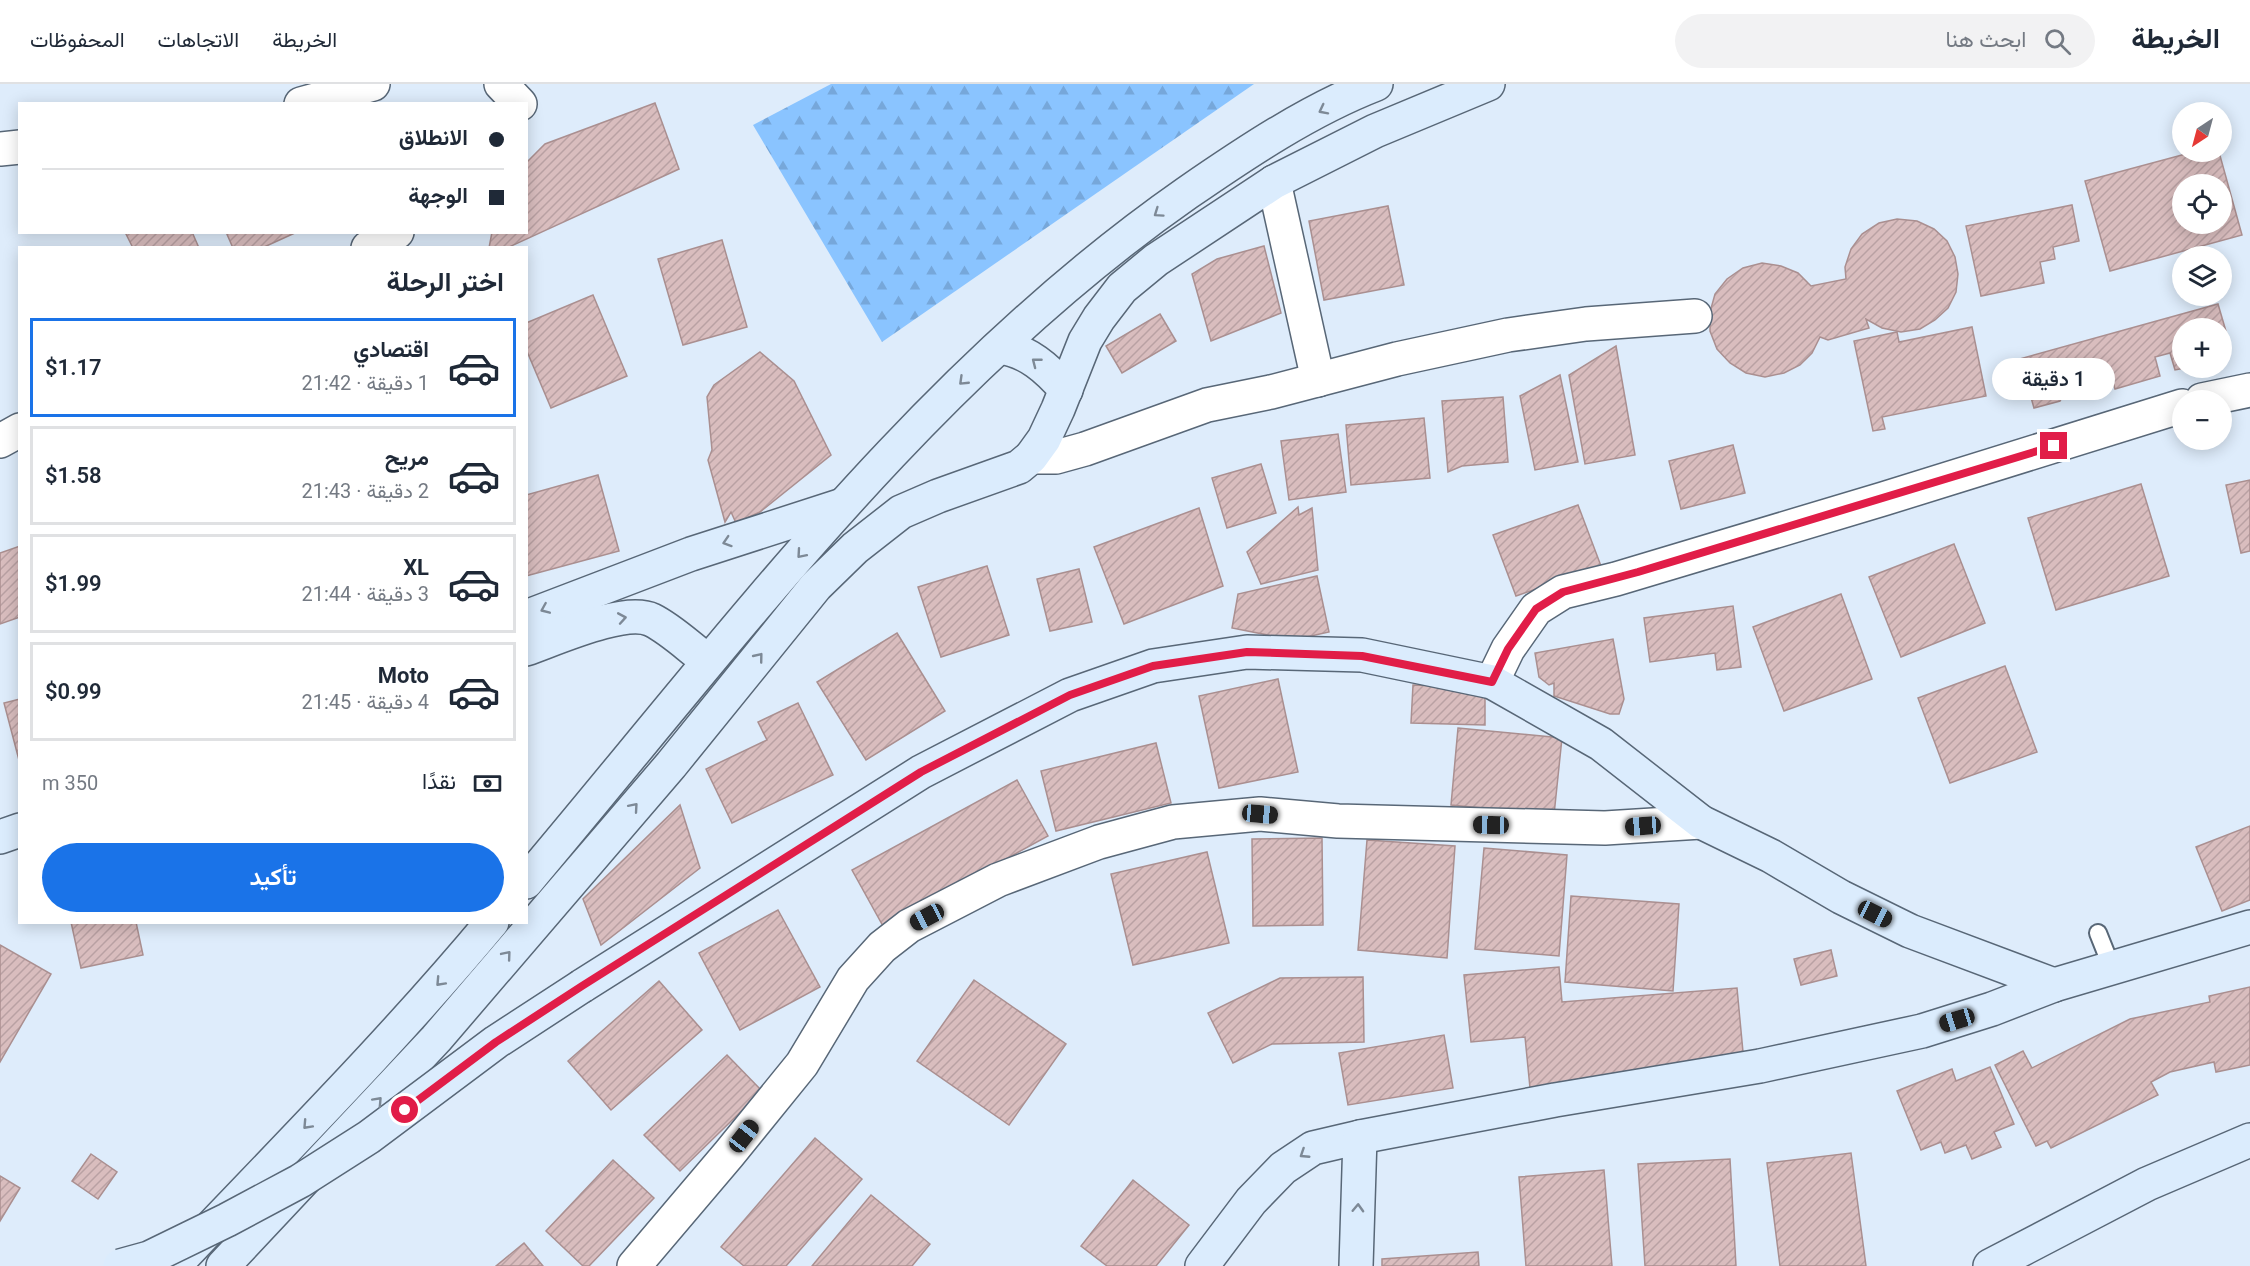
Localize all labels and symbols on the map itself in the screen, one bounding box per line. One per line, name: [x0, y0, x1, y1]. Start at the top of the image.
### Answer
north arrow: [2172, 102, 2232, 162]
one-way arrow: [1319, 103, 1329, 114]
one-way arrow: [1154, 206, 1165, 217]
one-way arrow: [1032, 359, 1043, 370]
callout: 1 دقيقة: [1992, 359, 2116, 401]
one-way arrow: [959, 374, 970, 385]
route end: [2040, 432, 2067, 459]
one-way arrow: [722, 535, 733, 547]
one-way arrow: [797, 547, 808, 558]
one-way arrow: [540, 602, 551, 614]
one-way arrow: [617, 613, 627, 625]
one-way arrow: [751, 652, 762, 663]
one-way arrow: [627, 803, 638, 814]
car: [1241, 803, 1279, 825]
car: [1473, 816, 1509, 834]
car: [1624, 816, 1662, 836]
car: [1855, 898, 1895, 930]
car: [907, 901, 947, 933]
one-way arrow: [500, 951, 511, 962]
one-way arrow: [436, 976, 447, 986]
car: [1937, 1006, 1977, 1034]
route start: [391, 1096, 418, 1123]
one-way arrow: [371, 1097, 382, 1107]
car: [726, 1116, 762, 1156]
one-way arrow: [303, 1119, 314, 1129]
one-way arrow: [1300, 1147, 1311, 1158]
one-way arrow: [1352, 1203, 1364, 1212]

